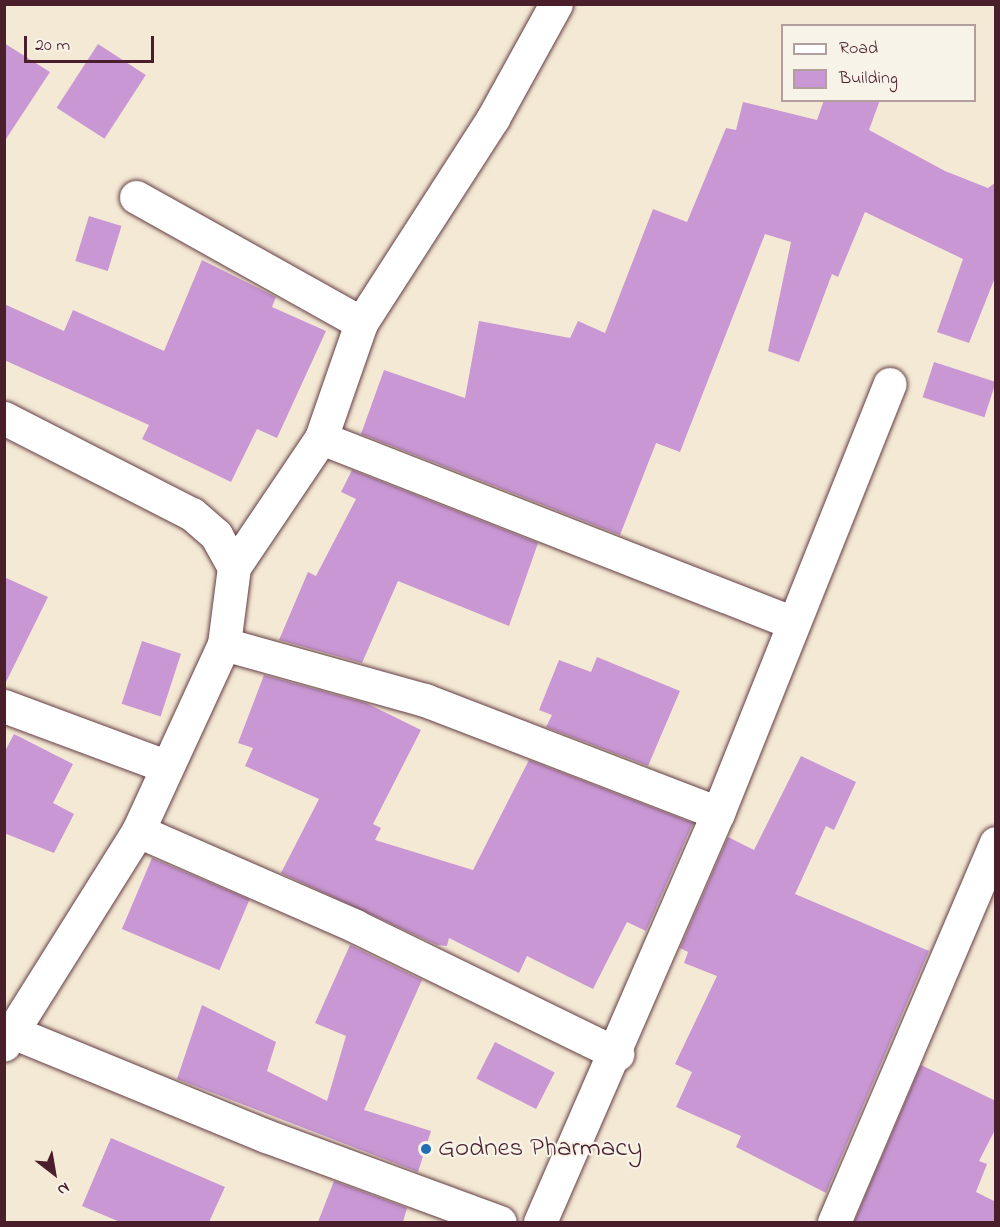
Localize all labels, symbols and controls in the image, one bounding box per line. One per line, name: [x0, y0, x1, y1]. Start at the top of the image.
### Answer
scale bar: [27, 24, 158, 62]
legend: [781, 24, 976, 102]
text: 20 m: [35, 33, 70, 59]
text: Road: [839, 36, 878, 62]
text: Building: [839, 66, 898, 92]
place label: Godnes Pharmacy: [438, 1133, 642, 1165]
marker: Godnes Pharmacy: [419, 1142, 433, 1156]
north arrow: [24, 1143, 84, 1203]
text: N: [52, 1175, 74, 1201]

